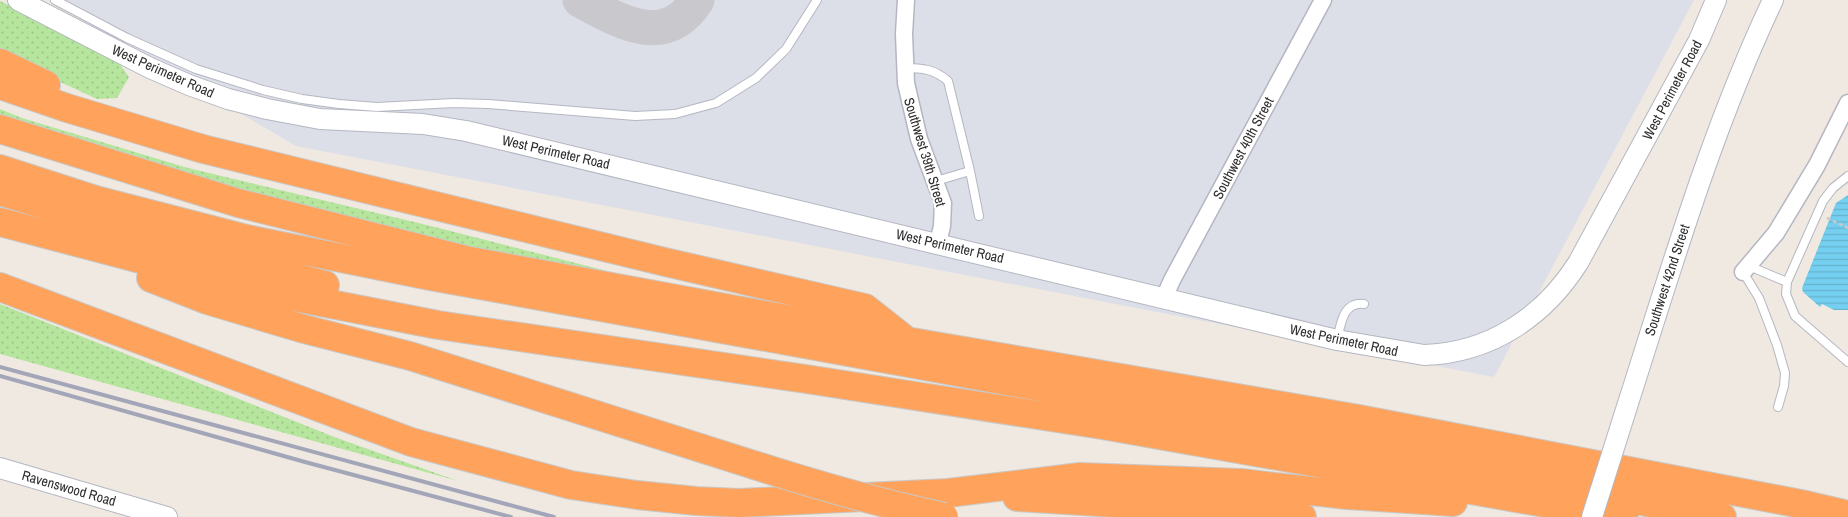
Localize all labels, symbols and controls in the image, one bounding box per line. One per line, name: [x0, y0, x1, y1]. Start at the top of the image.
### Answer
street label: West Perimeter Road: [1638, 37, 1706, 143]
street label: West Perimeter Road: [109, 40, 217, 102]
street label: Southwest 40th Street: [1209, 94, 1277, 202]
street label: Southwest 39th Street: [900, 95, 950, 209]
street label: West Perimeter Road: [500, 131, 612, 173]
street label: Southwest 42nd Street: [1640, 222, 1694, 338]
street label: West Perimeter Road: [894, 225, 1006, 267]
street label: West Perimeter Road: [1288, 320, 1400, 360]
street label: Ravenswood Road: [20, 466, 118, 510]

